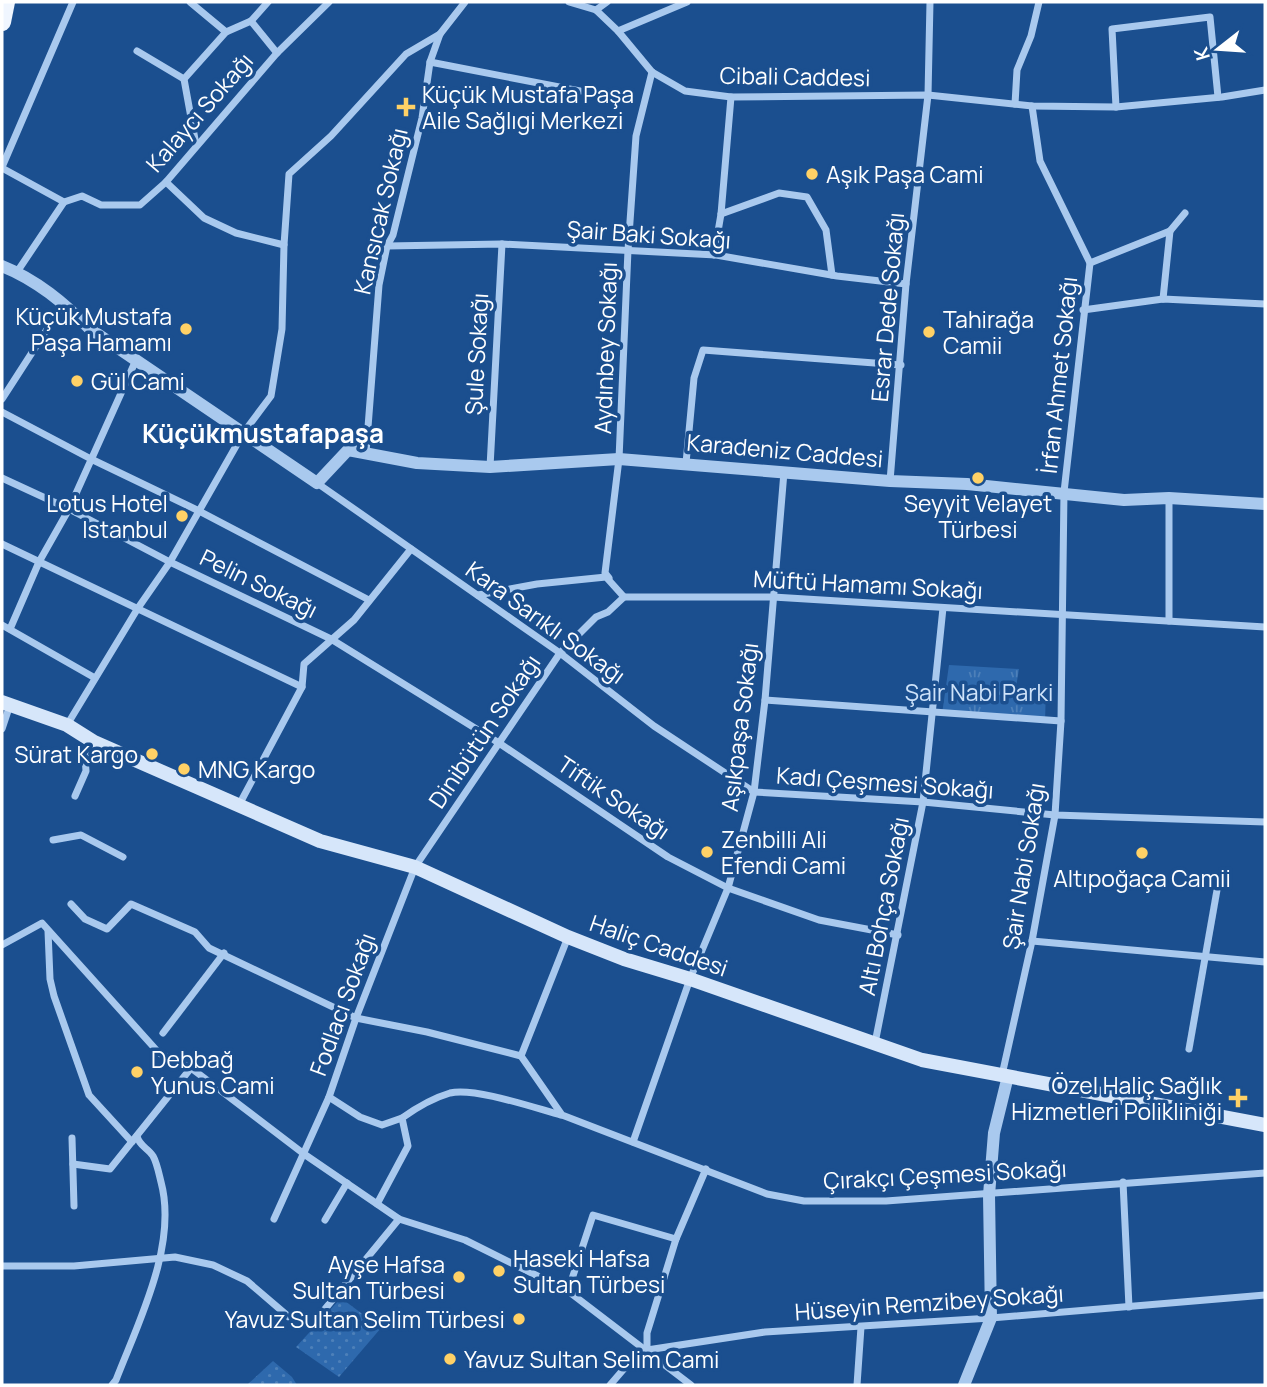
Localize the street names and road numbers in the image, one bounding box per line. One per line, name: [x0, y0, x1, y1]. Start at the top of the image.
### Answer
street label: Kalaycı Sokağı: [138, 45, 260, 179]
street label: Cibali Caddesi: [719, 59, 871, 93]
street label: Kansıcak Sokağı: [345, 125, 415, 297]
street label: Esrar Dede Sokağı: [863, 211, 911, 403]
street label: Şair Baki Sokağı: [566, 212, 732, 256]
street label: Aydınbey Sokağı: [586, 261, 624, 435]
street label: İrfan Ahmet Sokağı: [1032, 275, 1084, 475]
street label: Şule Sokağı: [457, 292, 495, 416]
street label: Karadeniz Caddesi: [686, 425, 884, 475]
street label: Pelin Sokağı: [195, 541, 323, 625]
street label: Kara Sarıklı Sokağı: [460, 553, 632, 691]
street label: Müftü Hamamı Sokağı: [752, 562, 984, 606]
street label: Aşıkpaşa Sokağı: [713, 641, 765, 813]
street label: Dinibütün Sokağı: [421, 648, 547, 814]
street label: Tiftik Sokağı: [552, 748, 676, 846]
street label: Kadı Çeşmesi Sokağı: [775, 758, 995, 806]
street label: Şair Nabi Sokağı: [994, 780, 1052, 952]
street label: Altı Bohça Sokağı: [850, 814, 916, 998]
street label: Haliç Caddesi: [586, 906, 732, 984]
street label: Fodlacı Sokağı: [301, 928, 383, 1080]
street label: Çırakçı Çeşmesi Sokağı: [822, 1152, 1068, 1196]
street label: Hüseyin Remzibey Sokağı: [793, 1277, 1065, 1327]

